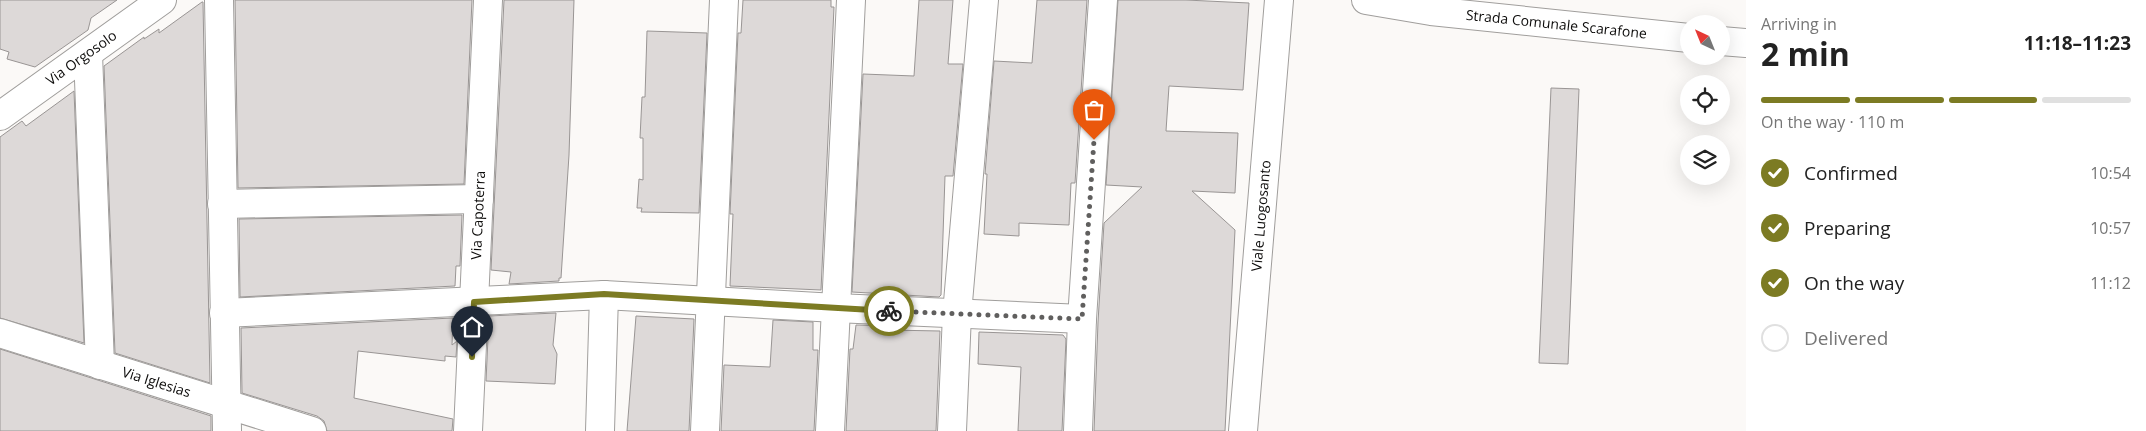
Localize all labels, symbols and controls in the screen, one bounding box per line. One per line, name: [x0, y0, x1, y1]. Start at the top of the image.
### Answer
street label: Strada Comunale Scarafone: [1465, 5, 1648, 43]
text: Arriving in: [1761, 13, 1837, 35]
north arrow: [1680, 15, 1730, 65]
map controls: [1680, 15, 1730, 185]
street label: Via Orgosolo: [42, 25, 120, 89]
text: 11:18–11:23: [2024, 30, 2131, 56]
text: 2 min: [1761, 32, 1850, 75]
button: locate: [1680, 75, 1730, 125]
pin: [1073, 89, 1115, 140]
icon: bag: [1080, 96, 1108, 124]
text: On the way · 110 m: [1761, 111, 1904, 133]
button: layers: [1680, 135, 1730, 185]
street label: Viale Luogosanto: [1246, 159, 1275, 272]
icon: check: [1761, 159, 1789, 187]
text: Confirmed: [1804, 160, 1898, 186]
text: 10:54: [2090, 162, 2131, 184]
street label: Via Capoterra: [466, 170, 489, 260]
icon: check: [1761, 214, 1789, 242]
text: Preparing: [1804, 215, 1891, 241]
text: 10:57: [2090, 217, 2131, 239]
icon: check: [1761, 269, 1789, 297]
text: On the way: [1804, 270, 1904, 296]
text: 11:12: [2090, 272, 2131, 294]
courier: [864, 286, 914, 336]
icon: bike: [875, 297, 903, 325]
pin: [451, 306, 493, 357]
icon: home: [458, 313, 486, 341]
text: Delivered: [1804, 325, 1888, 351]
street label: Via Iglesias: [120, 362, 194, 401]

